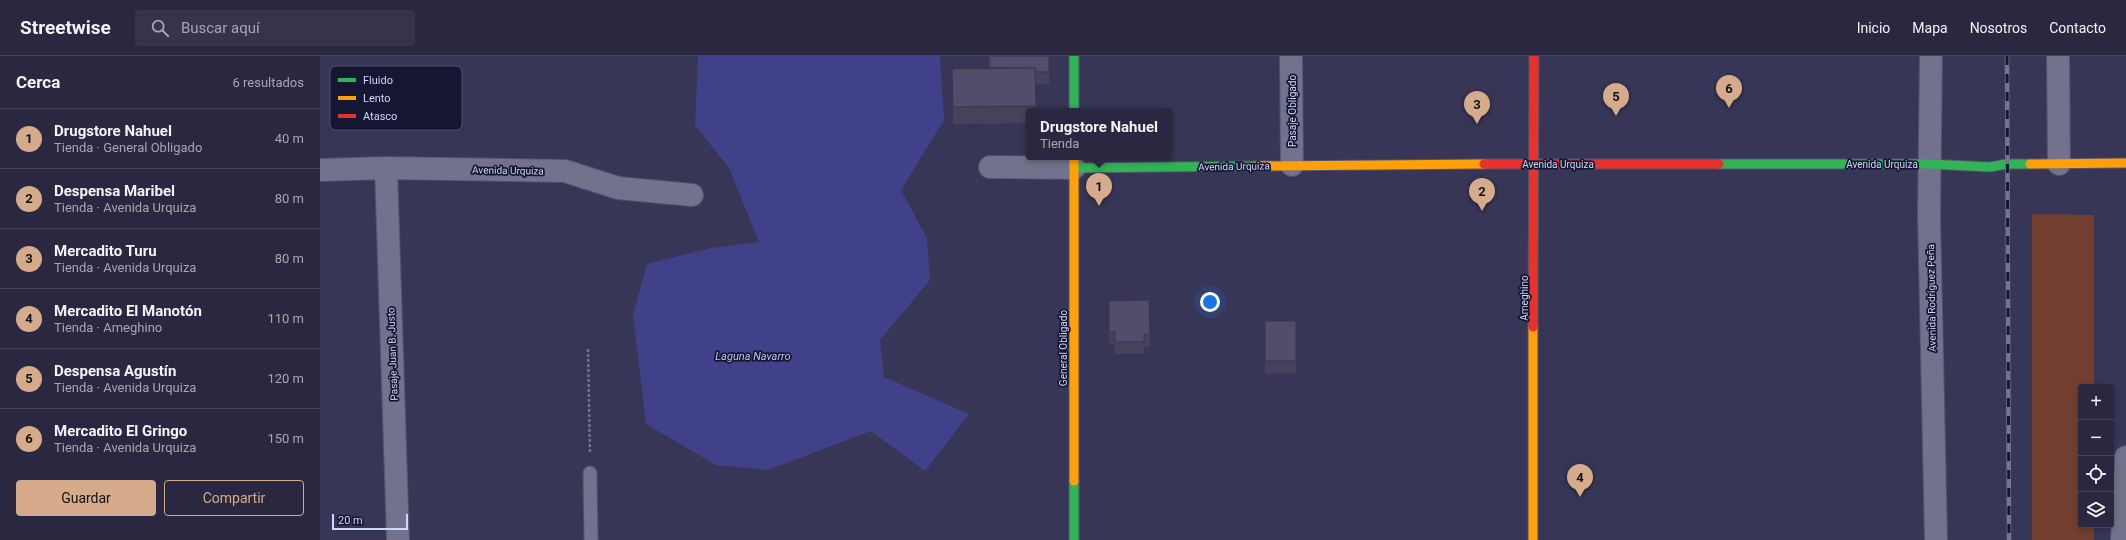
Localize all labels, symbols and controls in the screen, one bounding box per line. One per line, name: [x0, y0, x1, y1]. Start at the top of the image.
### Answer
search box: [135, 10, 415, 46]
text: Streetwise: [20, 16, 111, 39]
icon: search: [149, 17, 171, 39]
text: Buscar aquí: [181, 19, 260, 37]
text: Inicio: [1857, 20, 1890, 36]
text: Mapa: [1912, 20, 1948, 36]
text: Nosotros: [1970, 20, 2027, 36]
text: Contacto: [2049, 20, 2106, 36]
legend: [330, 66, 462, 130]
text: Cerca: [16, 72, 60, 92]
text: Fluido: [363, 74, 393, 87]
text: 6 resultados: [232, 75, 304, 90]
street label: Pasaje Obligado: [1287, 75, 1298, 147]
pin: 6: [1716, 75, 1742, 108]
pin: 5: [1603, 83, 1629, 116]
pin: 3: [1464, 91, 1490, 124]
text: Lento: [363, 92, 391, 105]
popup: [1026, 108, 1172, 160]
text: Atasco: [363, 110, 397, 123]
text: Drugstore Nahuel: [1040, 118, 1158, 136]
text: Drugstore Nahuel: [54, 122, 172, 140]
text: 1: [25, 131, 33, 146]
text: 40 m: [275, 131, 304, 146]
text: Tienda: [1040, 136, 1079, 151]
text: Tienda · General Obligado: [54, 140, 202, 155]
street label: Avenida Urquiza: [1522, 159, 1594, 170]
street label: Avenida Urquiza: [1846, 159, 1918, 170]
street label: Avenida Urquiza: [1198, 160, 1270, 173]
street label: Avenida Urquiza: [472, 164, 544, 177]
pin: 1: [1086, 173, 1112, 206]
pin: 2: [1469, 178, 1495, 211]
text: Despensa Maribel: [54, 182, 175, 200]
text: 2: [25, 191, 33, 206]
text: 80 m: [275, 191, 304, 206]
text: Tienda · Avenida Urquiza: [54, 200, 196, 215]
text: Mercadito Turu: [54, 242, 157, 260]
street label: Avenida Rodríguez Peña: [1925, 244, 1938, 352]
text: 3: [25, 251, 33, 266]
text: 80 m: [275, 251, 304, 266]
text: Tienda · Avenida Urquiza: [54, 260, 196, 275]
street label: Ameghino: [1519, 275, 1530, 321]
your location: [1200, 292, 1220, 312]
text: Mercadito El Manotón: [54, 302, 202, 320]
street label: Pasaje Juan B. Justo: [385, 307, 400, 401]
street label: General Obligado: [1058, 310, 1069, 386]
text: 4: [25, 311, 33, 326]
text: 110 m: [267, 311, 304, 326]
text: Tienda · Ameghino: [54, 320, 162, 335]
water label: Laguna Navarro: [715, 350, 791, 363]
text: Despensa Agustín: [54, 362, 176, 380]
text: 5: [25, 371, 33, 386]
text: 120 m: [267, 371, 304, 386]
text: Tienda · Avenida Urquiza: [54, 380, 196, 395]
map controls: [2078, 384, 2114, 528]
button: +: [2078, 384, 2114, 420]
button: −: [2078, 420, 2114, 456]
text: Mercadito El Gringo: [54, 422, 187, 440]
text: 6: [25, 431, 33, 446]
text: 150 m: [267, 431, 304, 446]
text: Tienda · Avenida Urquiza: [54, 440, 196, 455]
button: locate: [2078, 456, 2114, 492]
pin: 4: [1567, 464, 1593, 497]
button: Guardar: [16, 480, 156, 516]
button: Compartir: [164, 480, 304, 516]
button: layers: [2078, 492, 2114, 528]
scale bar: [332, 512, 408, 531]
text: 20 m: [338, 514, 363, 527]

